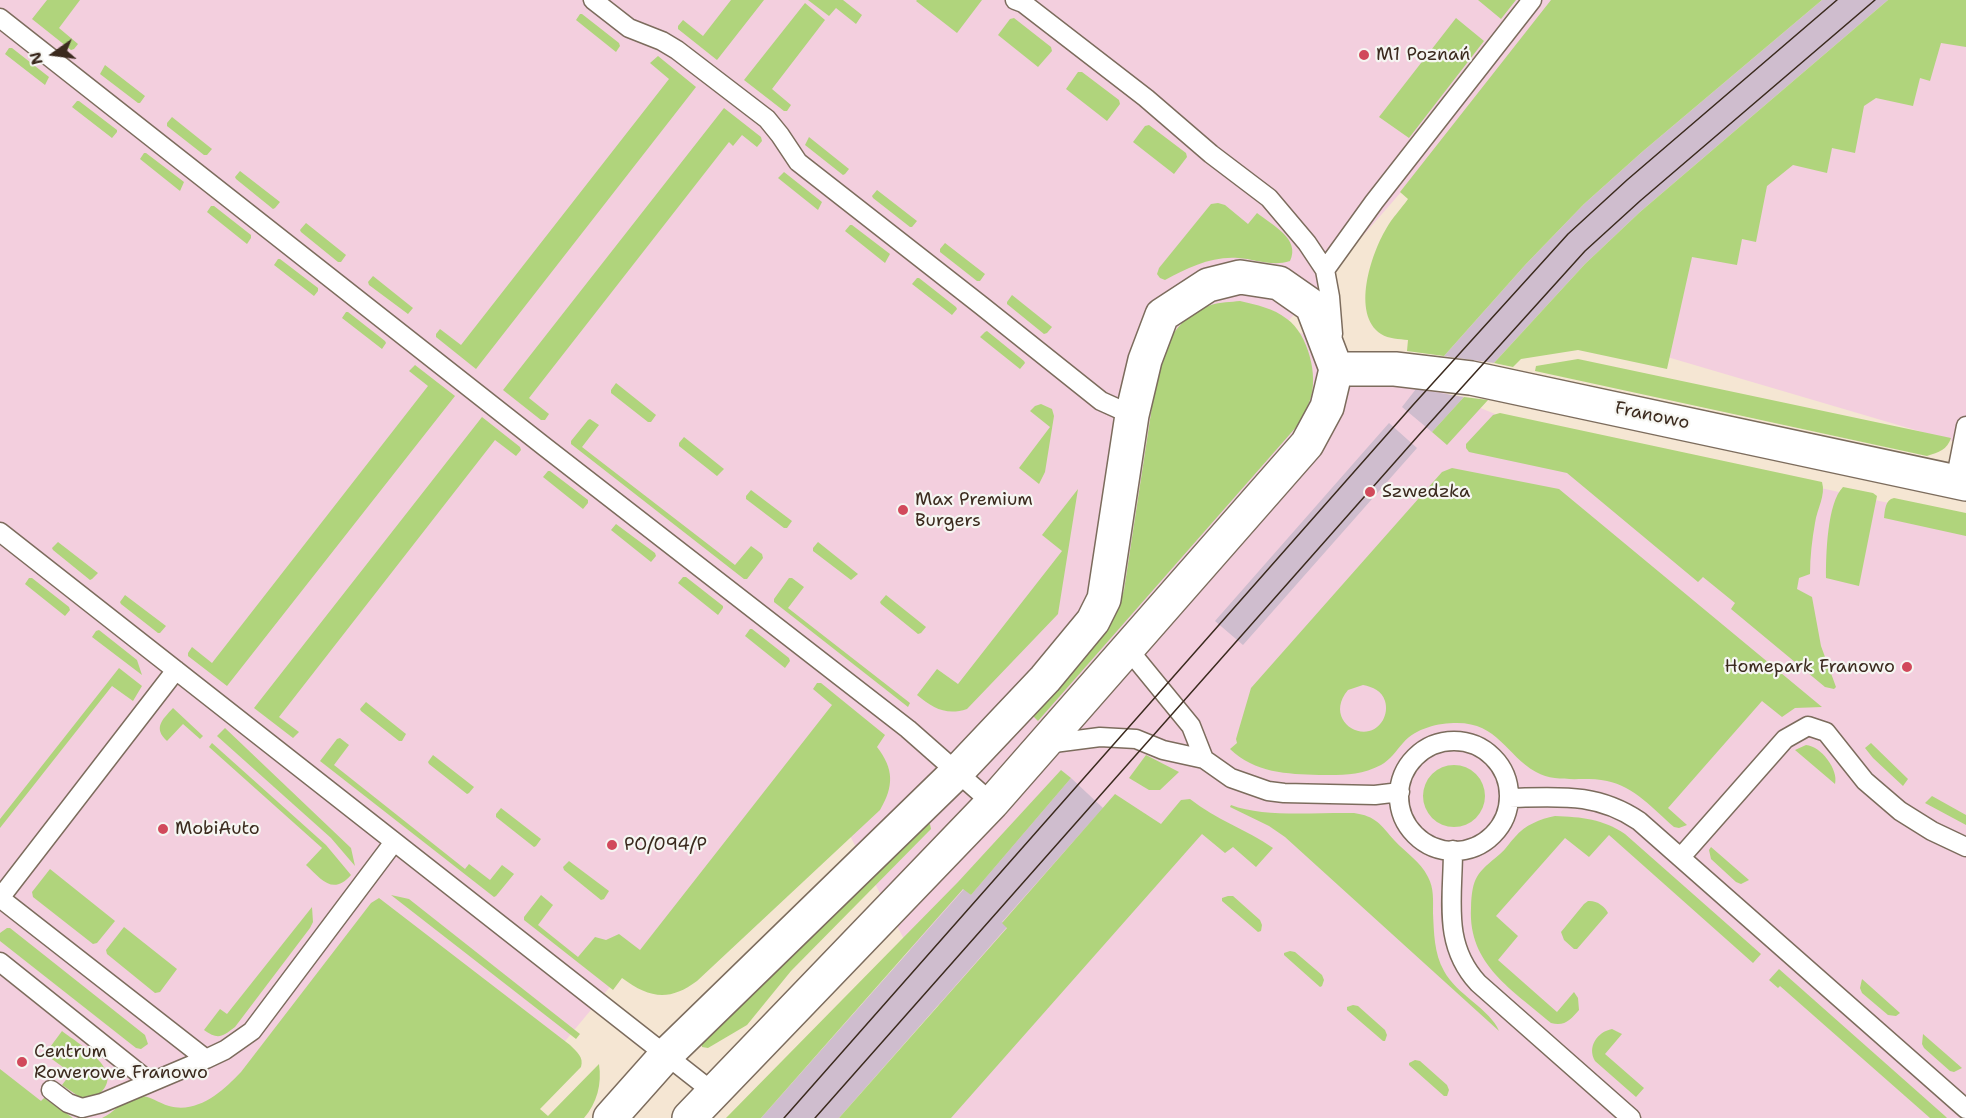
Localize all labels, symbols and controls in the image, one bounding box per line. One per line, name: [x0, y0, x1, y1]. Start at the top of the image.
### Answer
north arrow: [24, 24, 84, 84]
place label: M1 Poznań: [1376, 44, 1470, 66]
marker: M1 Poznań: [1357, 48, 1371, 62]
text: N: [24, 50, 48, 67]
street label: Franowo: [1613, 398, 1691, 434]
place label: Szwedzka: [1382, 481, 1470, 503]
marker: Szwedzka: [1363, 485, 1377, 499]
place label: Max Premium Burgers: [915, 489, 1033, 532]
marker: Max Premium Burgers: [896, 503, 910, 517]
place label: Homepark Franowo: [1724, 656, 1895, 678]
marker: Homepark Franowo: [1900, 660, 1914, 674]
place label: MobiAuto: [175, 818, 260, 840]
marker: MobiAuto: [156, 822, 170, 836]
place label: PO/094/P: [624, 834, 707, 856]
marker: PO/094/P: [605, 838, 619, 852]
place label: Centrum Rowerowe Franowo: [34, 1041, 208, 1084]
marker: Centrum Rowerowe Franowo: [15, 1055, 29, 1069]

